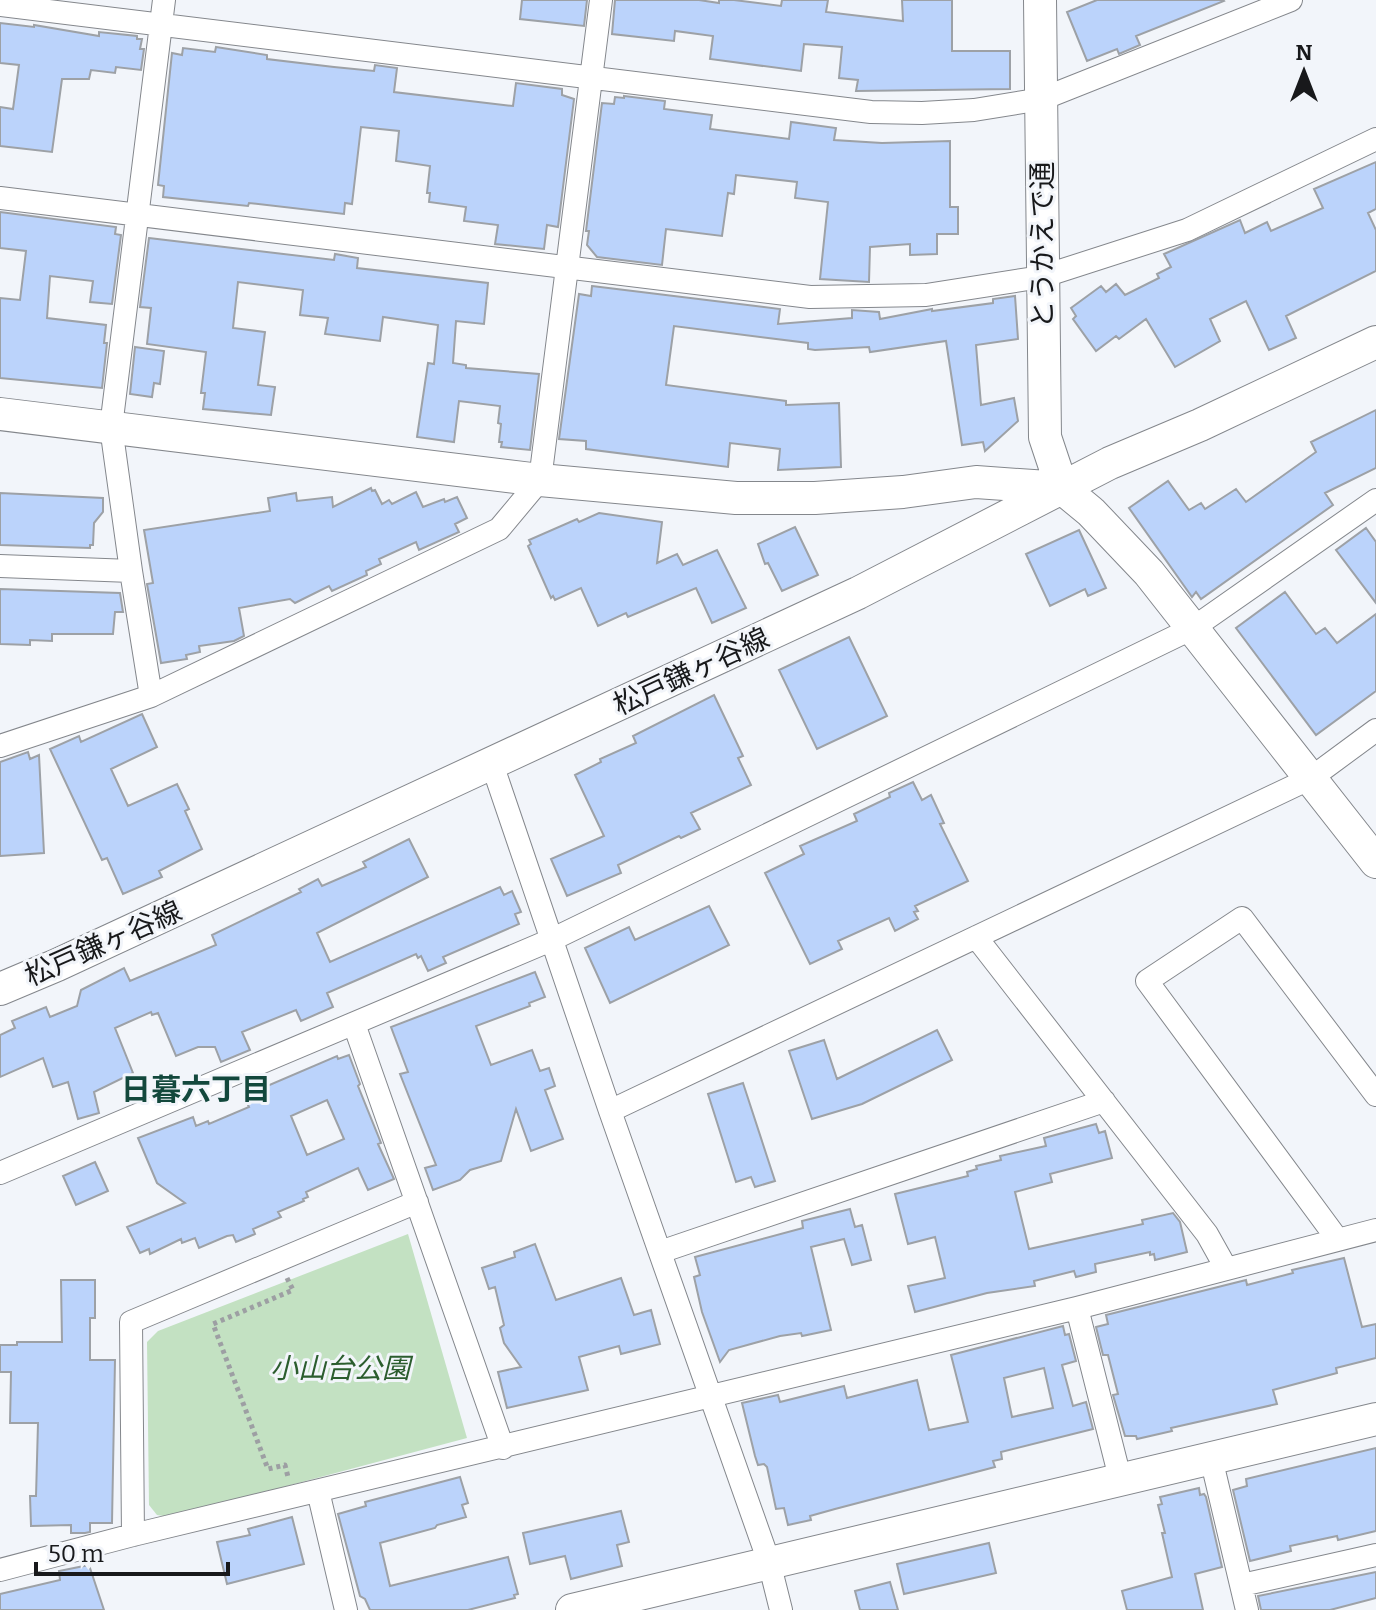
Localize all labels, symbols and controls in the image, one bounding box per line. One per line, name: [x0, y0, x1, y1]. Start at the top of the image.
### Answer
north arrow: [1264, 32, 1344, 112]
text: N: [1296, 39, 1313, 66]
street label: とうかえで通: [1026, 161, 1059, 329]
street label: 松戸鎌ヶ谷線: [608, 621, 774, 722]
street label: 松戸鎌ヶ谷線: [20, 894, 187, 993]
district label: 日暮六丁目: [121, 1072, 271, 1108]
park label: 小山台公園: [270, 1352, 414, 1385]
scale bar: [36, 1526, 228, 1576]
text: 50 m: [48, 1540, 104, 1568]

